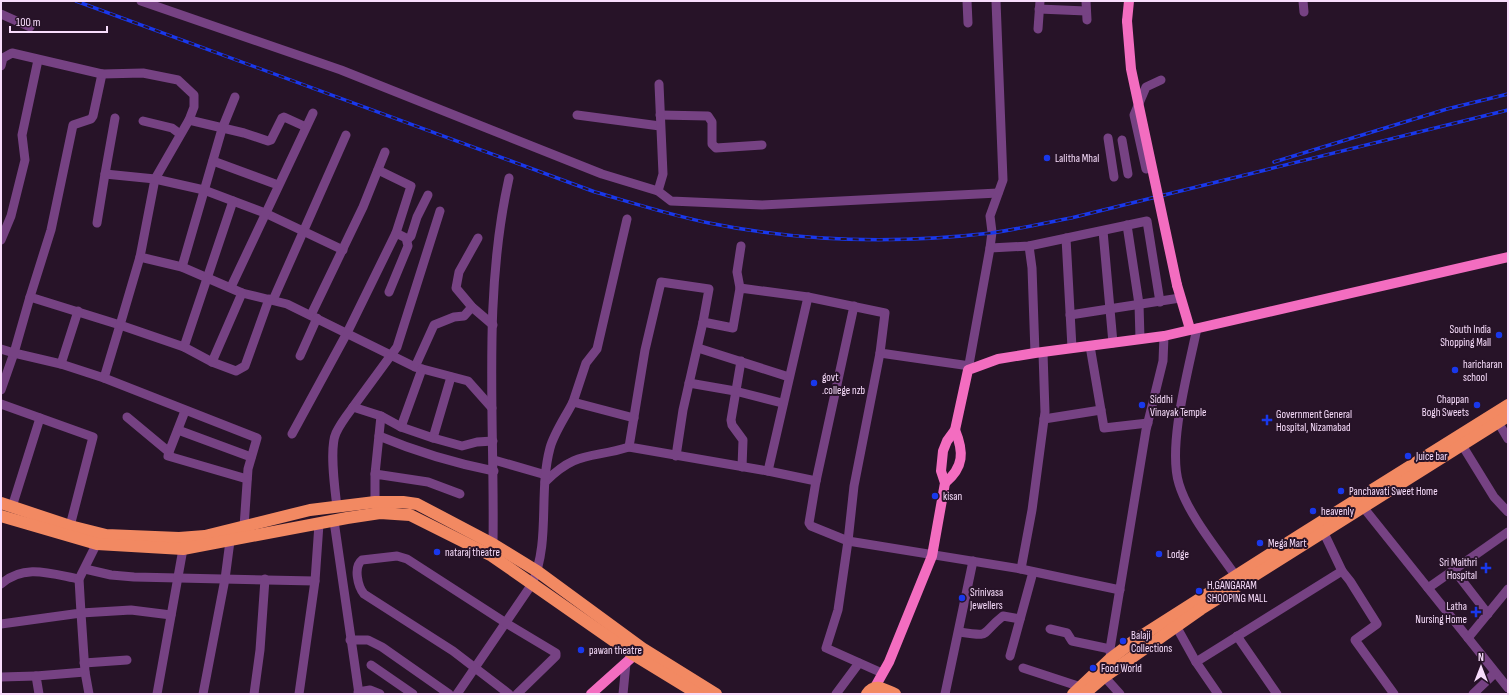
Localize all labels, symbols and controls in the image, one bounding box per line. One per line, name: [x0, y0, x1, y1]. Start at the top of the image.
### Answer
scale bar: [10, 8, 107, 34]
text: 100 m: [16, 15, 41, 30]
place label: Lalitha Mhal: [1055, 152, 1099, 165]
marker: Lalitha Mhal: [1042, 153, 1052, 163]
place label: South India Shopping Mall: [1440, 323, 1491, 349]
marker: South India Shopping Mall: [1494, 330, 1504, 340]
place label: haricharan school: [1463, 358, 1503, 384]
marker: haricharan school: [1450, 365, 1460, 375]
place label: govt .college nzb: [822, 371, 866, 397]
marker: govt .college nzb: [809, 378, 819, 388]
place label: Siddhi Vinayak Temple: [1150, 393, 1206, 419]
place label: Chappan Bogh Sweets: [1422, 393, 1469, 419]
marker: Siddhi Vinayak Temple: [1137, 400, 1147, 410]
marker: Chappan Bogh Sweets: [1472, 400, 1482, 410]
place label: Government General Hospital, Nizamabad: [1276, 408, 1352, 434]
marker: Government General Hospital, Nizamabad: [1261, 414, 1273, 426]
place label: Juice bar: [1415, 450, 1447, 463]
marker: Juice bar: [1403, 451, 1413, 461]
place label: Panchavati Sweet Home: [1349, 485, 1438, 498]
marker: Panchavati Sweet Home: [1336, 486, 1346, 496]
place label: kisan: [943, 490, 962, 503]
marker: kisan: [930, 491, 940, 501]
place label: heavenly: [1321, 505, 1355, 518]
marker: heavenly: [1308, 506, 1318, 516]
place label: Mega Mart: [1268, 537, 1307, 550]
marker: Mega Mart: [1255, 538, 1265, 548]
place label: nataraj theatre: [445, 546, 500, 559]
marker: nataraj theatre: [432, 547, 442, 557]
place label: Lodge: [1167, 548, 1189, 561]
marker: Lodge: [1154, 549, 1164, 559]
place label: Sri Maithri Hospital: [1439, 556, 1477, 582]
marker: Sri Maithri Hospital: [1480, 562, 1492, 574]
place label: H.GANGARAM SHOOPING MALL: [1207, 579, 1267, 605]
place label: Srinivasa Jewellers: [969, 586, 1003, 612]
marker: H.GANGARAM SHOOPING MALL: [1194, 586, 1204, 596]
marker: Srinivasa Jewellers: [957, 593, 967, 603]
place label: Latha Nursing Home: [1415, 600, 1467, 626]
marker: Latha Nursing Home: [1470, 606, 1482, 618]
place label: Balaji Collections: [1131, 629, 1172, 655]
marker: Balaji Collections: [1118, 636, 1128, 646]
place label: pawan theatre: [589, 644, 642, 657]
marker: pawan theatre: [576, 645, 586, 655]
north arrow: [1461, 647, 1501, 687]
text: N: [1478, 651, 1484, 664]
place label: Food World: [1101, 662, 1142, 675]
marker: Food World: [1088, 663, 1098, 673]

